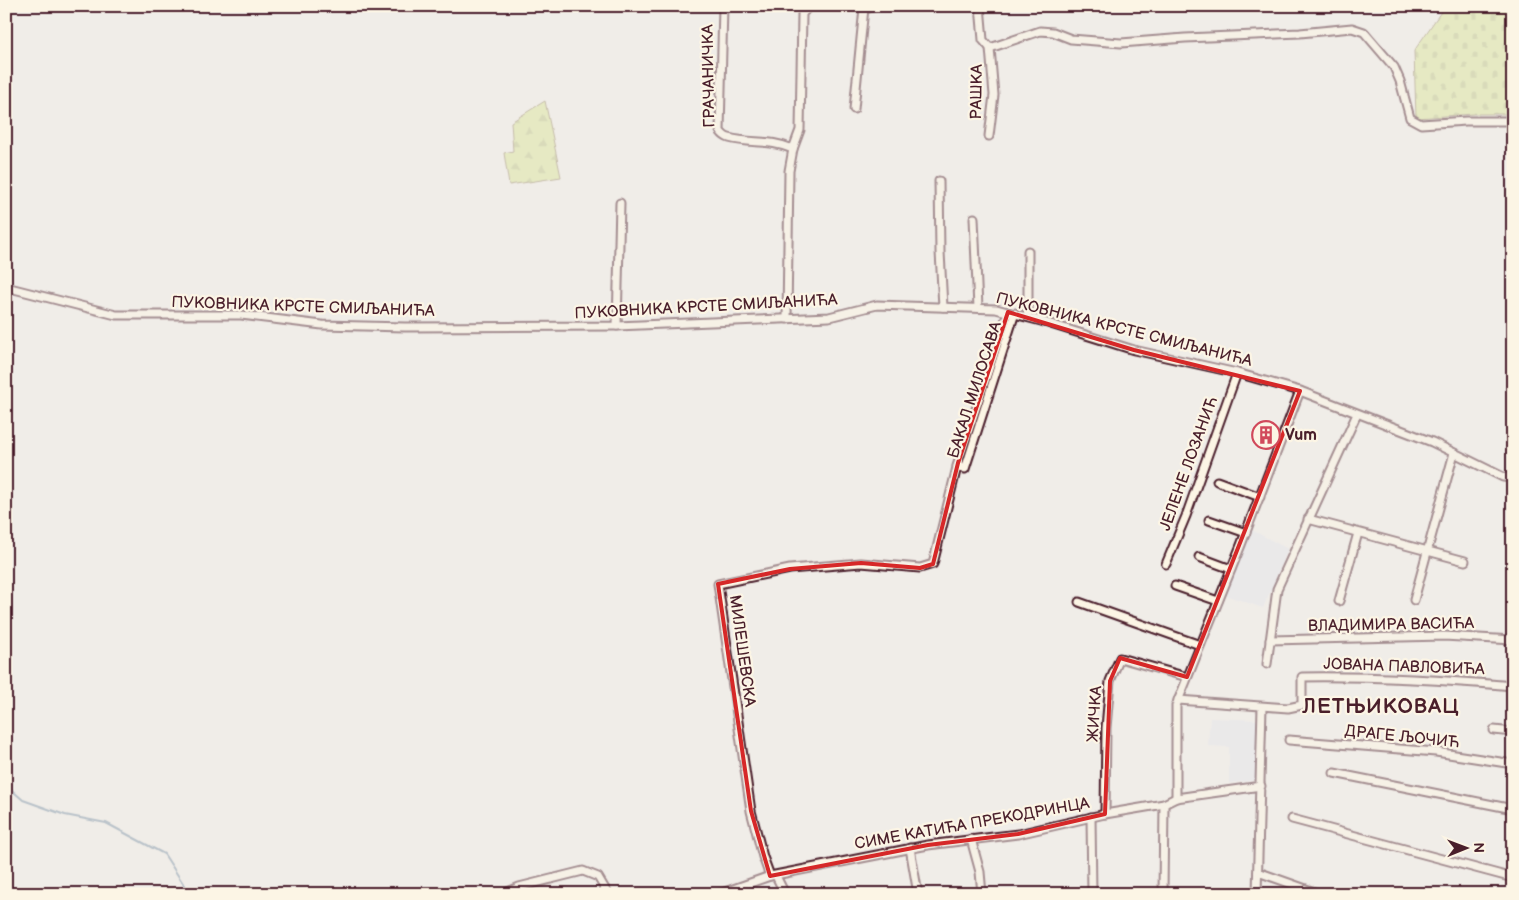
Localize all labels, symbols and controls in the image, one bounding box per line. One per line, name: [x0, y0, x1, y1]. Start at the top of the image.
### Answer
street label: ГРАЧАНИЧКА: [699, 24, 719, 128]
street label: РАШКА: [967, 64, 987, 120]
street label: ПУКОВНИКА КРСТЕ СМИЉАНИЋА: [994, 289, 1254, 371]
street label: ПУКОВНИКА КРСТЕ СМИЉАНИЋА: [574, 291, 838, 323]
street label: ПУКОВНИКА КРСТЕ СМИЉАНИЋА: [171, 293, 435, 321]
street label: БАКАЛ МИЛОСАВА: [944, 319, 1006, 461]
street label: ЈЕЛЕНЕ ЛОЗАНИЋ: [1156, 394, 1222, 534]
building icon: Vum: [1251, 420, 1281, 450]
place label: Vum: [1285, 426, 1317, 445]
street label: МИЛЕШЕВСКА: [725, 594, 759, 708]
street label: ВЛАДИМИРА ВАСИЋА: [1308, 614, 1475, 636]
street label: ЈОВАНА ПАВЛОВИЋА: [1323, 655, 1485, 679]
street label: ЖИЧКА: [1084, 685, 1106, 743]
district label: ЛЕТЊИКОВАЦ: [1301, 694, 1460, 719]
street label: ДРАГЕ ЉОЧИЋ: [1344, 722, 1460, 752]
street label: СИМЕ КАТИЋА ПРЕКОДРИНЦА: [853, 794, 1091, 854]
north arrow: [1442, 822, 1492, 872]
text: N: [1470, 842, 1487, 853]

